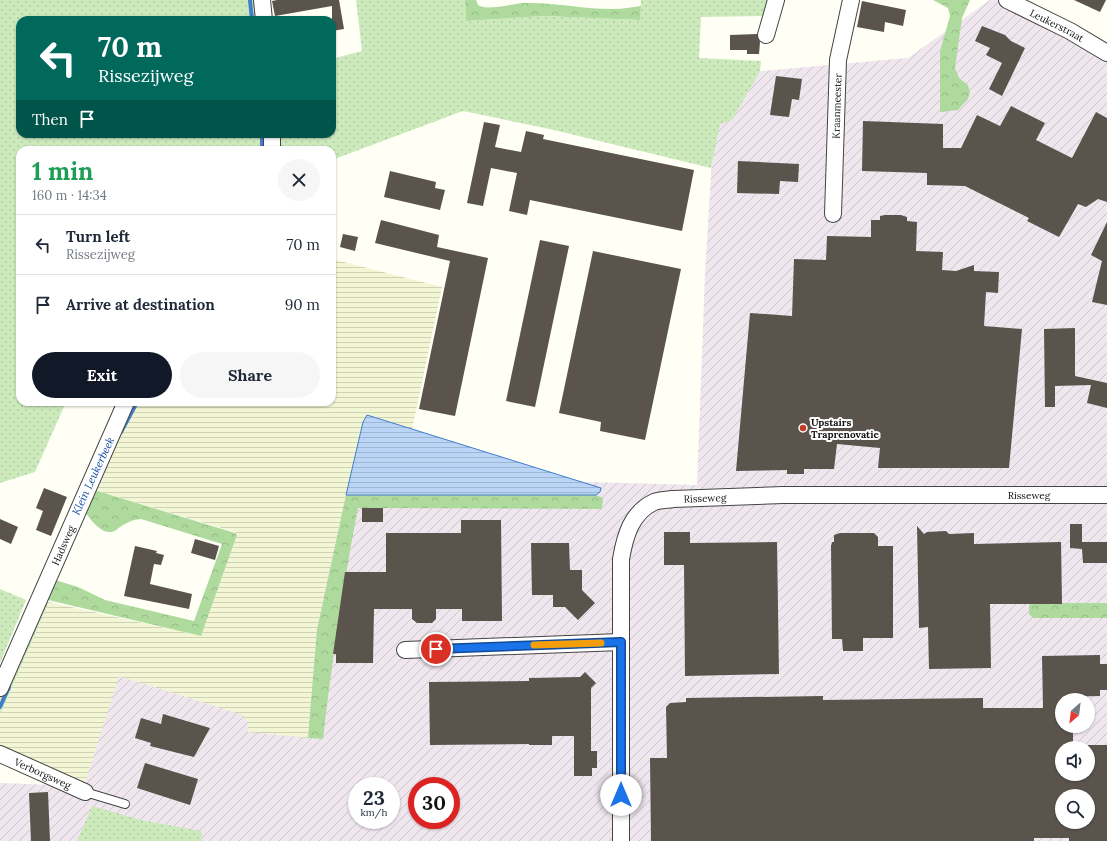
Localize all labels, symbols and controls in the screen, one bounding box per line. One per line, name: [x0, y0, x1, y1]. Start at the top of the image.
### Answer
street label: Leukerstraat: [1028, 6, 1086, 45]
text: 70 m: [98, 29, 162, 65]
icon: left: [32, 32, 84, 84]
text: Rissezijweg: [98, 64, 194, 87]
street label: Kraanmeester: [829, 72, 845, 139]
icon: arrive: [76, 108, 98, 130]
text: Then: [32, 110, 68, 129]
text: 1 min: [32, 156, 93, 187]
button: close: [278, 159, 320, 201]
text: 160 m · 14:34: [32, 187, 107, 204]
text: Turn left: [66, 227, 130, 246]
icon: left: [32, 234, 54, 256]
text: 70 m: [286, 235, 320, 254]
text: Rissezijweg: [66, 246, 135, 263]
icon: arrive: [32, 294, 54, 316]
text: Arrive at destination: [66, 295, 215, 314]
text: 90 m: [285, 295, 320, 314]
button: Exit: [32, 352, 172, 398]
button: Share: [180, 352, 320, 398]
place label: Upstairs Traprenovatie: [811, 416, 879, 441]
marker: Upstairs Traprenovatie: [798, 423, 808, 433]
water label: Klein Leukerbeek: [69, 434, 117, 517]
street label: Risseweg: [1008, 489, 1051, 502]
street label: Risseweg: [683, 491, 727, 506]
street label: Hadsweg: [49, 523, 78, 567]
pin: [419, 632, 453, 666]
icon: arrive: [425, 638, 447, 660]
north arrow: [1055, 693, 1095, 733]
map controls: [1055, 693, 1095, 829]
button: sound: [1055, 741, 1095, 781]
street label: Verborgsweg: [11, 755, 74, 792]
position arrow: [600, 774, 642, 816]
speed limit sign: 30: [408, 777, 460, 829]
text: 23: [363, 785, 385, 810]
button: search: [1055, 789, 1095, 829]
text: km/h: [360, 806, 388, 819]

